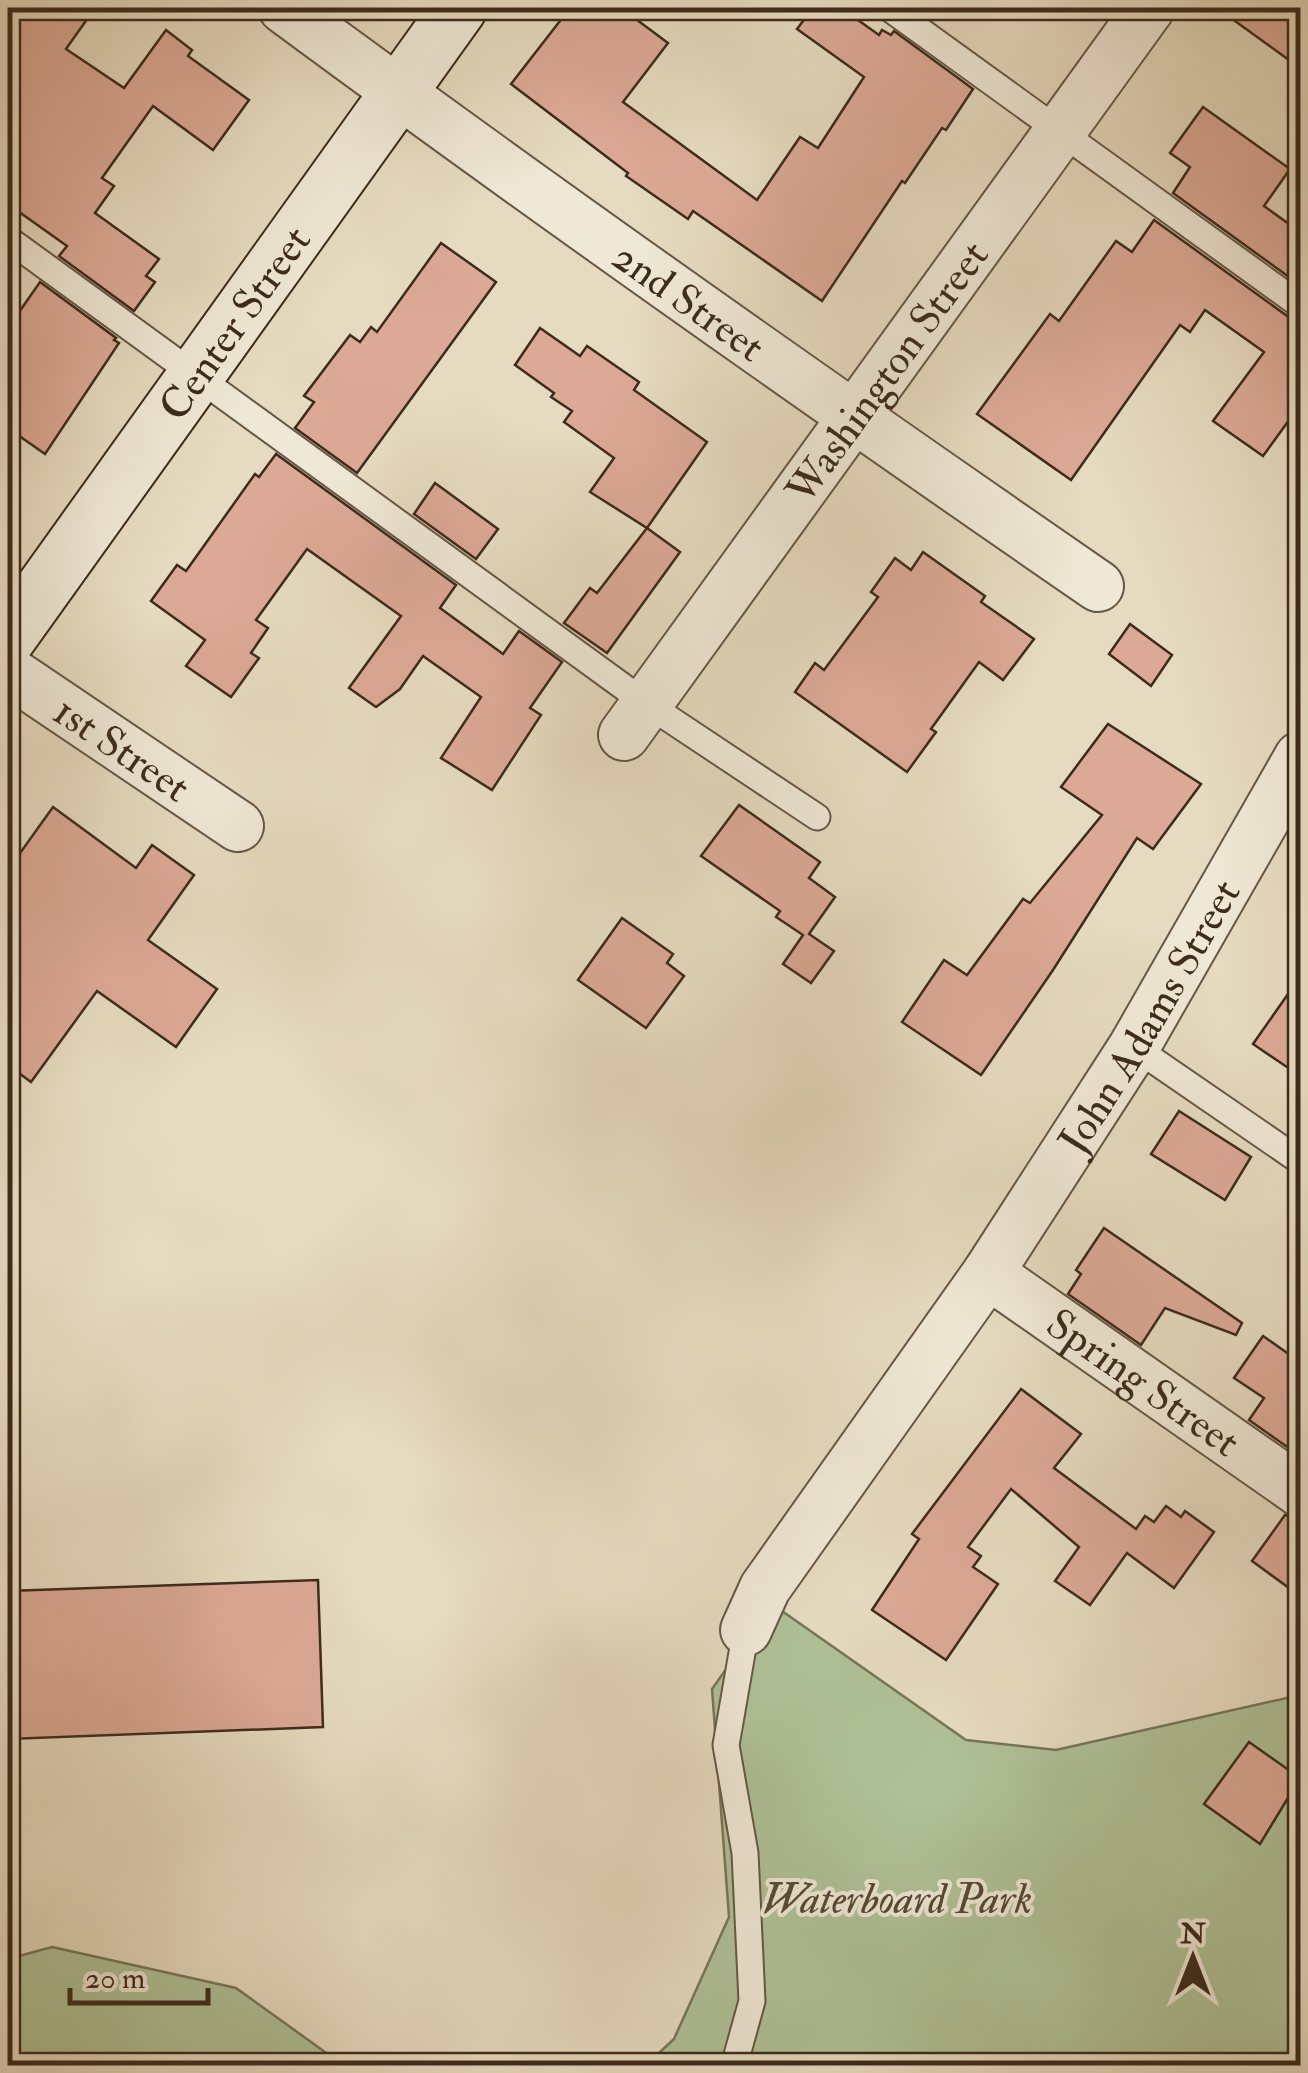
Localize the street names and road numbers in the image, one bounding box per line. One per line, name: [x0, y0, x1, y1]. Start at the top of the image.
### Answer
street label: Center Street: [148, 216, 323, 431]
street label: 2nd Street: [602, 231, 774, 374]
street label: Washington Street: [775, 231, 1000, 515]
street label: 1st Street: [43, 685, 199, 814]
street label: John Adams Street: [1047, 871, 1252, 1165]
street label: Spring Street: [1036, 1298, 1249, 1469]

